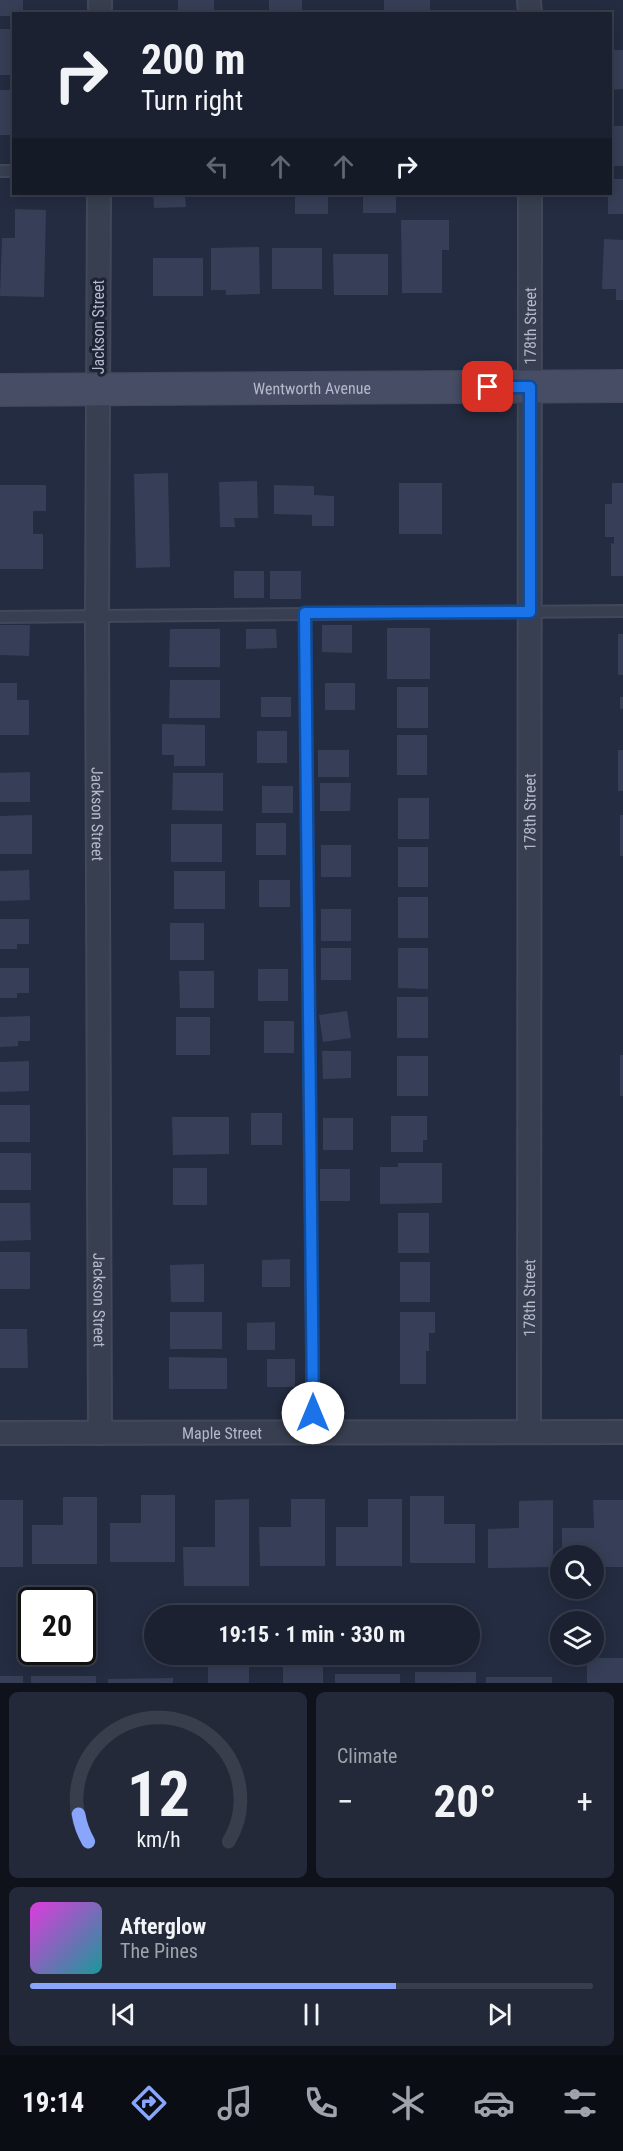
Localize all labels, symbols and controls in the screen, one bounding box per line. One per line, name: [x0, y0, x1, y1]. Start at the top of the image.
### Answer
text: 200 m: [141, 35, 246, 84]
icon: right: [42, 36, 120, 114]
text: Turn right: [141, 85, 243, 117]
icon: left: [201, 150, 234, 183]
icon: ahead: [264, 150, 297, 183]
icon: ahead: [327, 150, 360, 183]
icon: right: [390, 150, 423, 183]
street label: Jackson Street: [89, 280, 108, 374]
street label: 178th Street: [521, 287, 540, 365]
pin: [462, 361, 513, 412]
icon: arrive: [471, 370, 504, 403]
street label: Wentworth Avenue: [253, 379, 371, 398]
street label: Jackson Street: [88, 767, 107, 861]
street label: 178th Street: [520, 773, 540, 851]
street label: Jackson Street: [89, 1253, 109, 1347]
street label: 178th Street: [520, 1259, 539, 1337]
position arrow: [281, 1381, 345, 1445]
street label: Maple Street: [182, 1424, 262, 1443]
map controls: [550, 1545, 604, 1665]
button: search: [550, 1545, 604, 1599]
speed limit sign: 20: [18, 1587, 96, 1665]
button: layers: [550, 1611, 604, 1665]
text: 19:15 · 1 min · 330 m: [219, 1622, 405, 1647]
text: Climate: [337, 1744, 397, 1768]
text: 12: [126, 1758, 190, 1831]
text: 20°: [434, 1775, 497, 1828]
text: −: [337, 1782, 354, 1821]
text: +: [577, 1782, 593, 1821]
text: km/h: [136, 1827, 180, 1852]
text: Afterglow: [120, 1914, 206, 1939]
text: The Pines: [120, 1939, 198, 1963]
icon: previous: [107, 1998, 140, 2031]
icon: pause: [295, 1998, 328, 2031]
icon: next: [483, 1998, 516, 2031]
icon: directions: [128, 2082, 170, 2124]
icon: music: [214, 2082, 256, 2124]
icon: phone: [300, 2082, 342, 2124]
icon: climate: [387, 2082, 429, 2124]
icon: car: [473, 2082, 515, 2124]
icon: filters: [559, 2082, 601, 2124]
text: 19:14: [22, 2087, 84, 2119]

